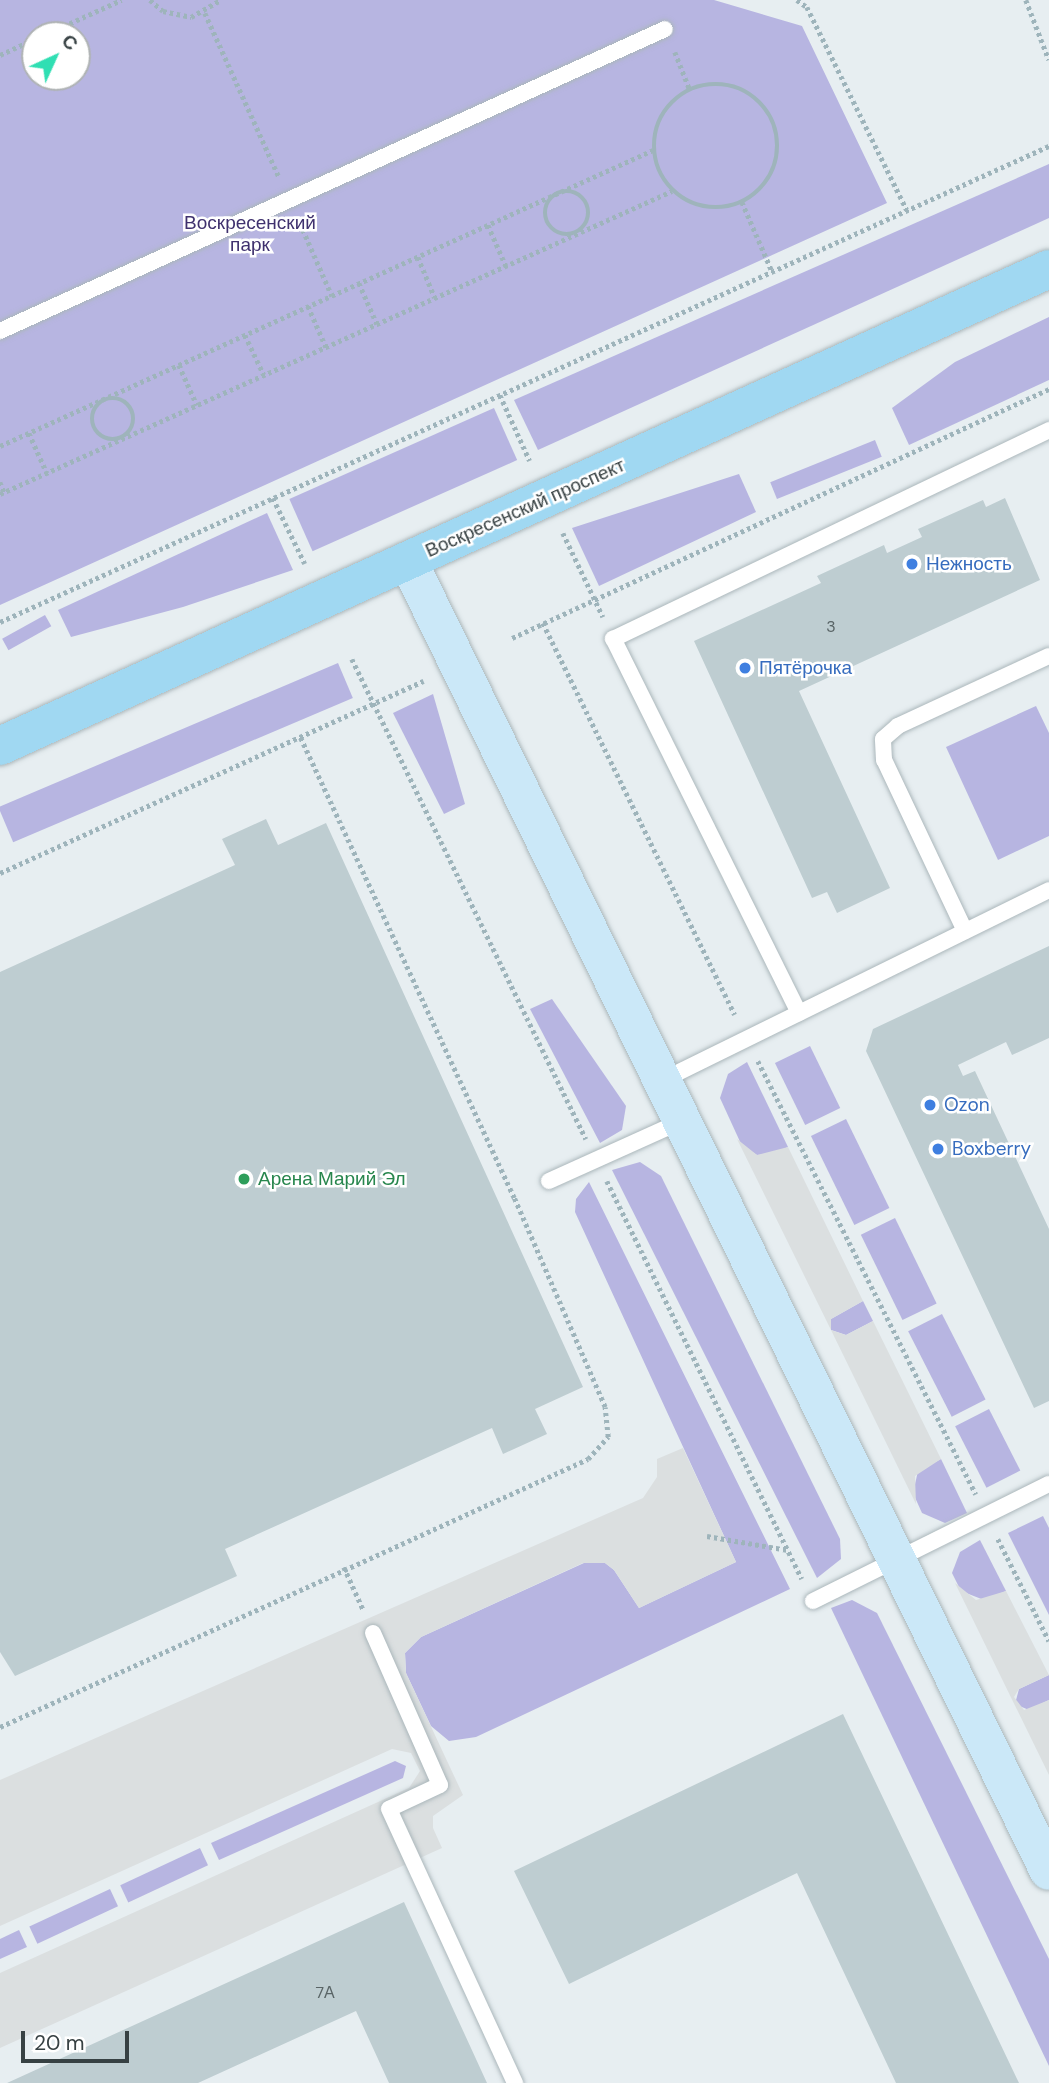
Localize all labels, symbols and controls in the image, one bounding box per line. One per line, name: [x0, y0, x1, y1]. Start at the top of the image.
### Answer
north arrow: [21, 21, 91, 91]
text: С: [56, 29, 83, 56]
park label: Воскресенский парк: [184, 212, 316, 256]
street label: Воскресенский проспект: [422, 454, 628, 562]
place label: Нежность: [926, 553, 1012, 575]
marker: Нежность: [904, 556, 920, 572]
house number: 3: [826, 617, 836, 637]
place label: Пятёрочка: [759, 657, 852, 679]
marker: Пятёрочка: [737, 660, 753, 676]
place label: Ozon: [944, 1094, 990, 1116]
marker: Ozon: [922, 1097, 938, 1113]
place label: Boxberry: [952, 1138, 1031, 1160]
marker: Boxberry: [930, 1141, 946, 1157]
place label: Арена Марий Эл: [258, 1168, 405, 1190]
marker: Арена Марий Эл: [236, 1171, 252, 1187]
house number: 7А: [315, 1983, 335, 2003]
scale bar: [24, 2016, 133, 2060]
text: 20 m: [34, 2029, 85, 2057]

